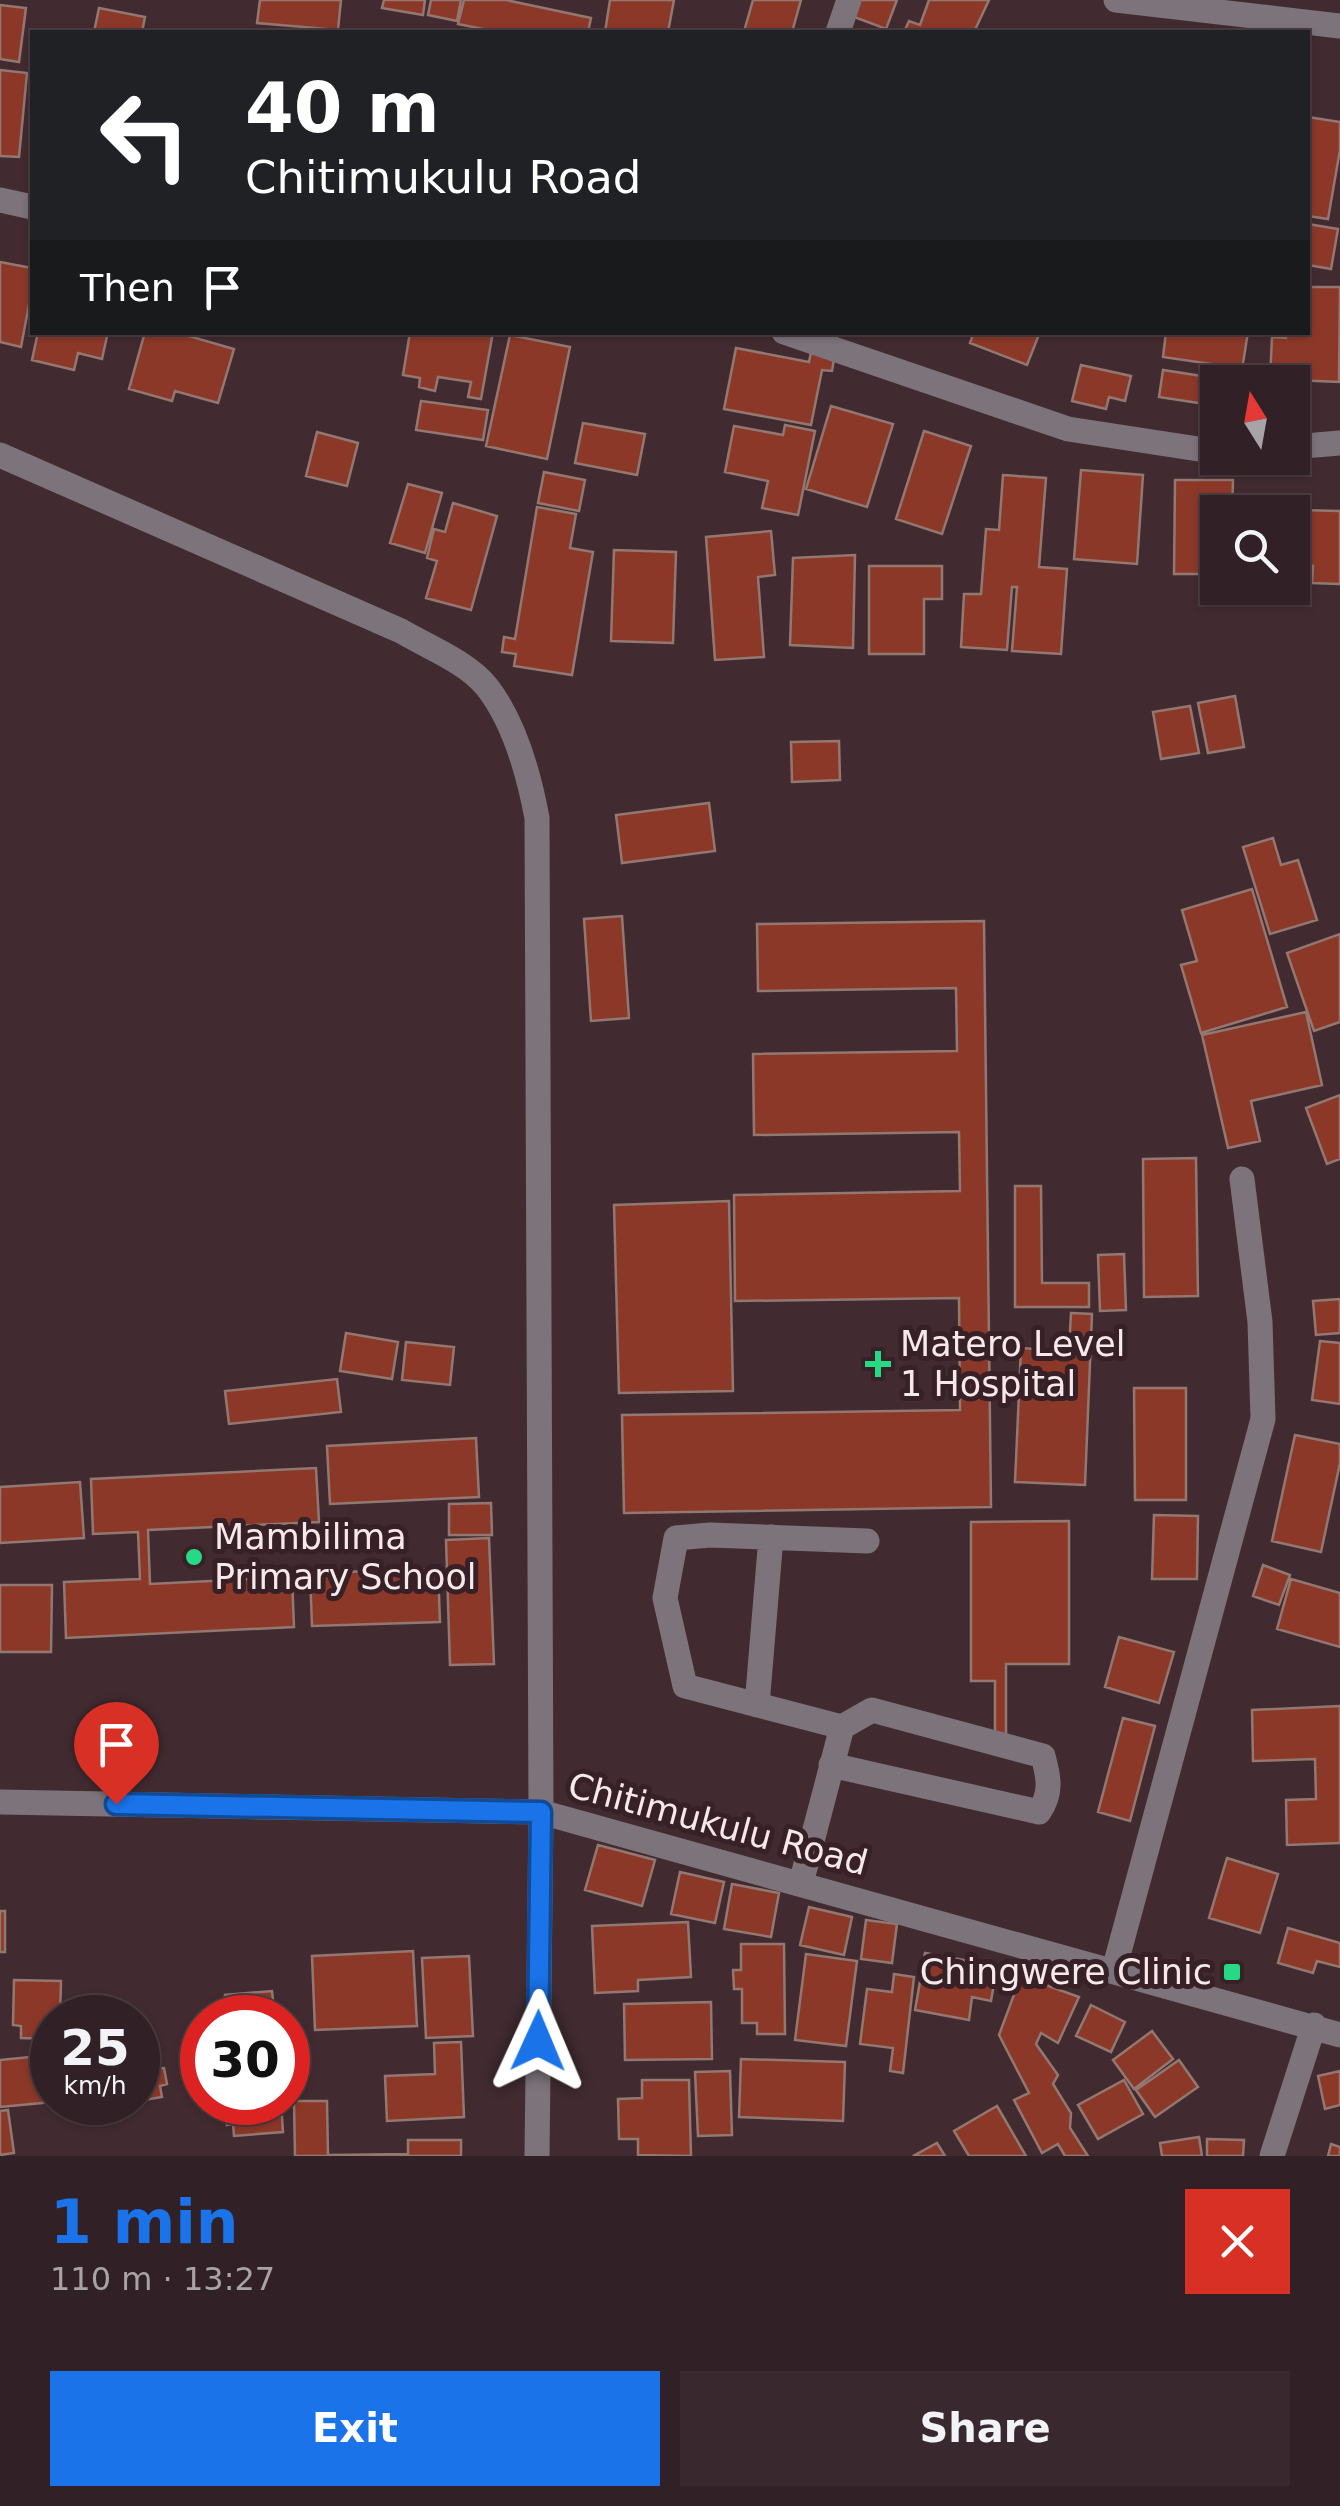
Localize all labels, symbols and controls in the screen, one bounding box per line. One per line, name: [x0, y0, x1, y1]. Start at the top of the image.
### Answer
text: 40 m: [245, 67, 440, 149]
icon: left: [80, 70, 210, 200]
text: Chitimukulu Road: [245, 151, 641, 204]
icon: arrive: [195, 260, 250, 315]
text: Then: [80, 266, 175, 310]
north arrow: [1200, 365, 1310, 475]
map controls: [1200, 365, 1310, 605]
button: search: [1200, 495, 1310, 605]
place label: Matero Level 1 Hospital: [900, 1324, 1125, 1404]
marker: Matero Level 1 Hospital: [865, 1351, 891, 1377]
place label: Mambilima Primary School: [214, 1517, 477, 1597]
marker: Mambilima Primary School: [183, 1546, 205, 1568]
pin: [74, 1702, 159, 1805]
icon: arrive: [89, 1717, 144, 1772]
street label: Chitimukulu Road: [564, 1765, 872, 1883]
place label: Chingwere Clinic: [920, 1952, 1212, 1992]
marker: Chingwere Clinic: [1221, 1961, 1243, 1983]
position arrow: [486, 1989, 590, 2093]
speed limit sign: 30: [180, 1995, 310, 2125]
text: 25: [60, 2019, 130, 2077]
text: km/h: [63, 2071, 127, 2100]
text: 1 min: [50, 2187, 238, 2257]
button: close: [1185, 2189, 1290, 2294]
text: 110 m · 13:27: [50, 2260, 275, 2298]
button: Exit: [50, 2371, 660, 2486]
button: Share: [680, 2371, 1290, 2486]

